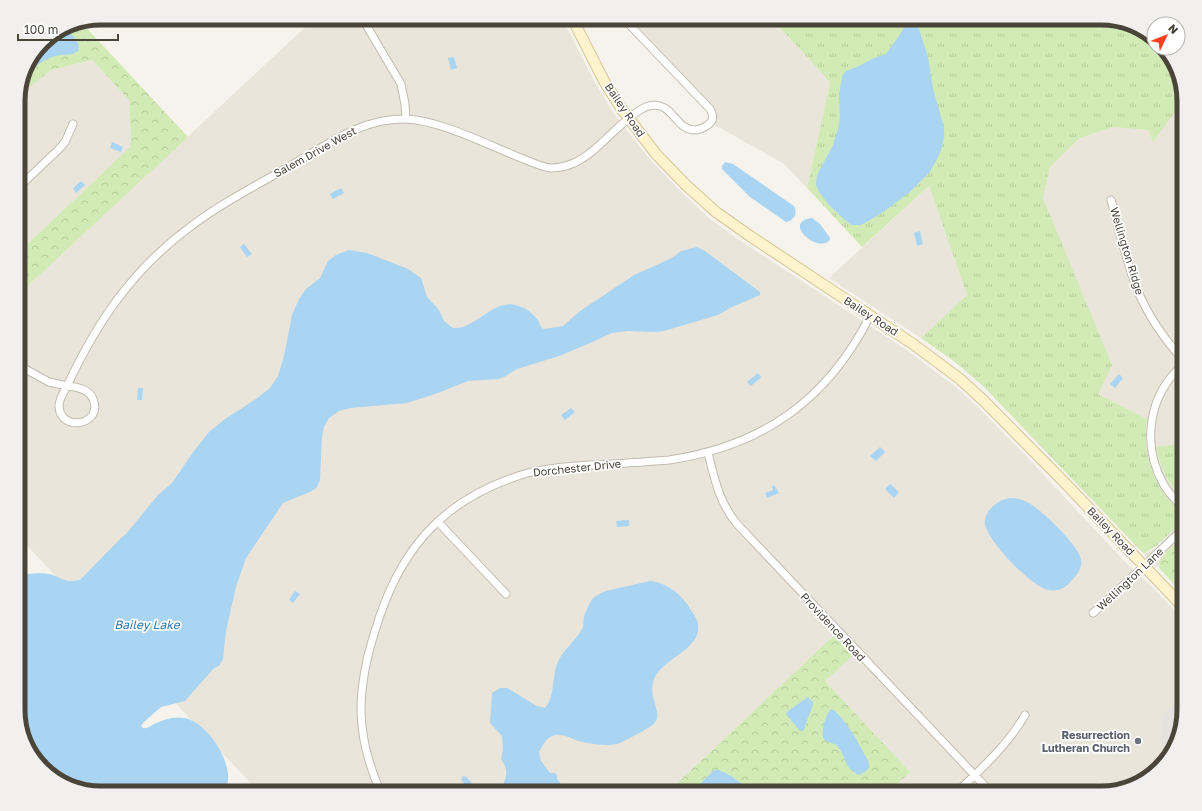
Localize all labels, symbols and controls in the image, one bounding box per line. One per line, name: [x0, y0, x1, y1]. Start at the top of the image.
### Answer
scale bar: [18, 16, 118, 42]
north arrow: [1146, 16, 1186, 56]
text: N: [1166, 21, 1181, 36]
text: 100 m: [24, 22, 58, 37]
street label: Bailey Road: [603, 80, 648, 139]
street label: Salem Drive West: [271, 124, 358, 180]
street label: Wellington Ridge: [1108, 206, 1147, 296]
street label: Bailey Road: [842, 293, 901, 338]
street label: Dorchester Drive: [532, 456, 622, 479]
street label: Bailey Road: [1085, 504, 1138, 557]
street label: Wellington Lane: [1094, 544, 1166, 613]
street label: Providence Road: [798, 590, 868, 664]
water label: Bailey Lake: [114, 617, 181, 632]
place label: Resurrection Lutheran Church: [1042, 728, 1130, 754]
marker: Resurrection Lutheran Church: [1133, 736, 1143, 746]

